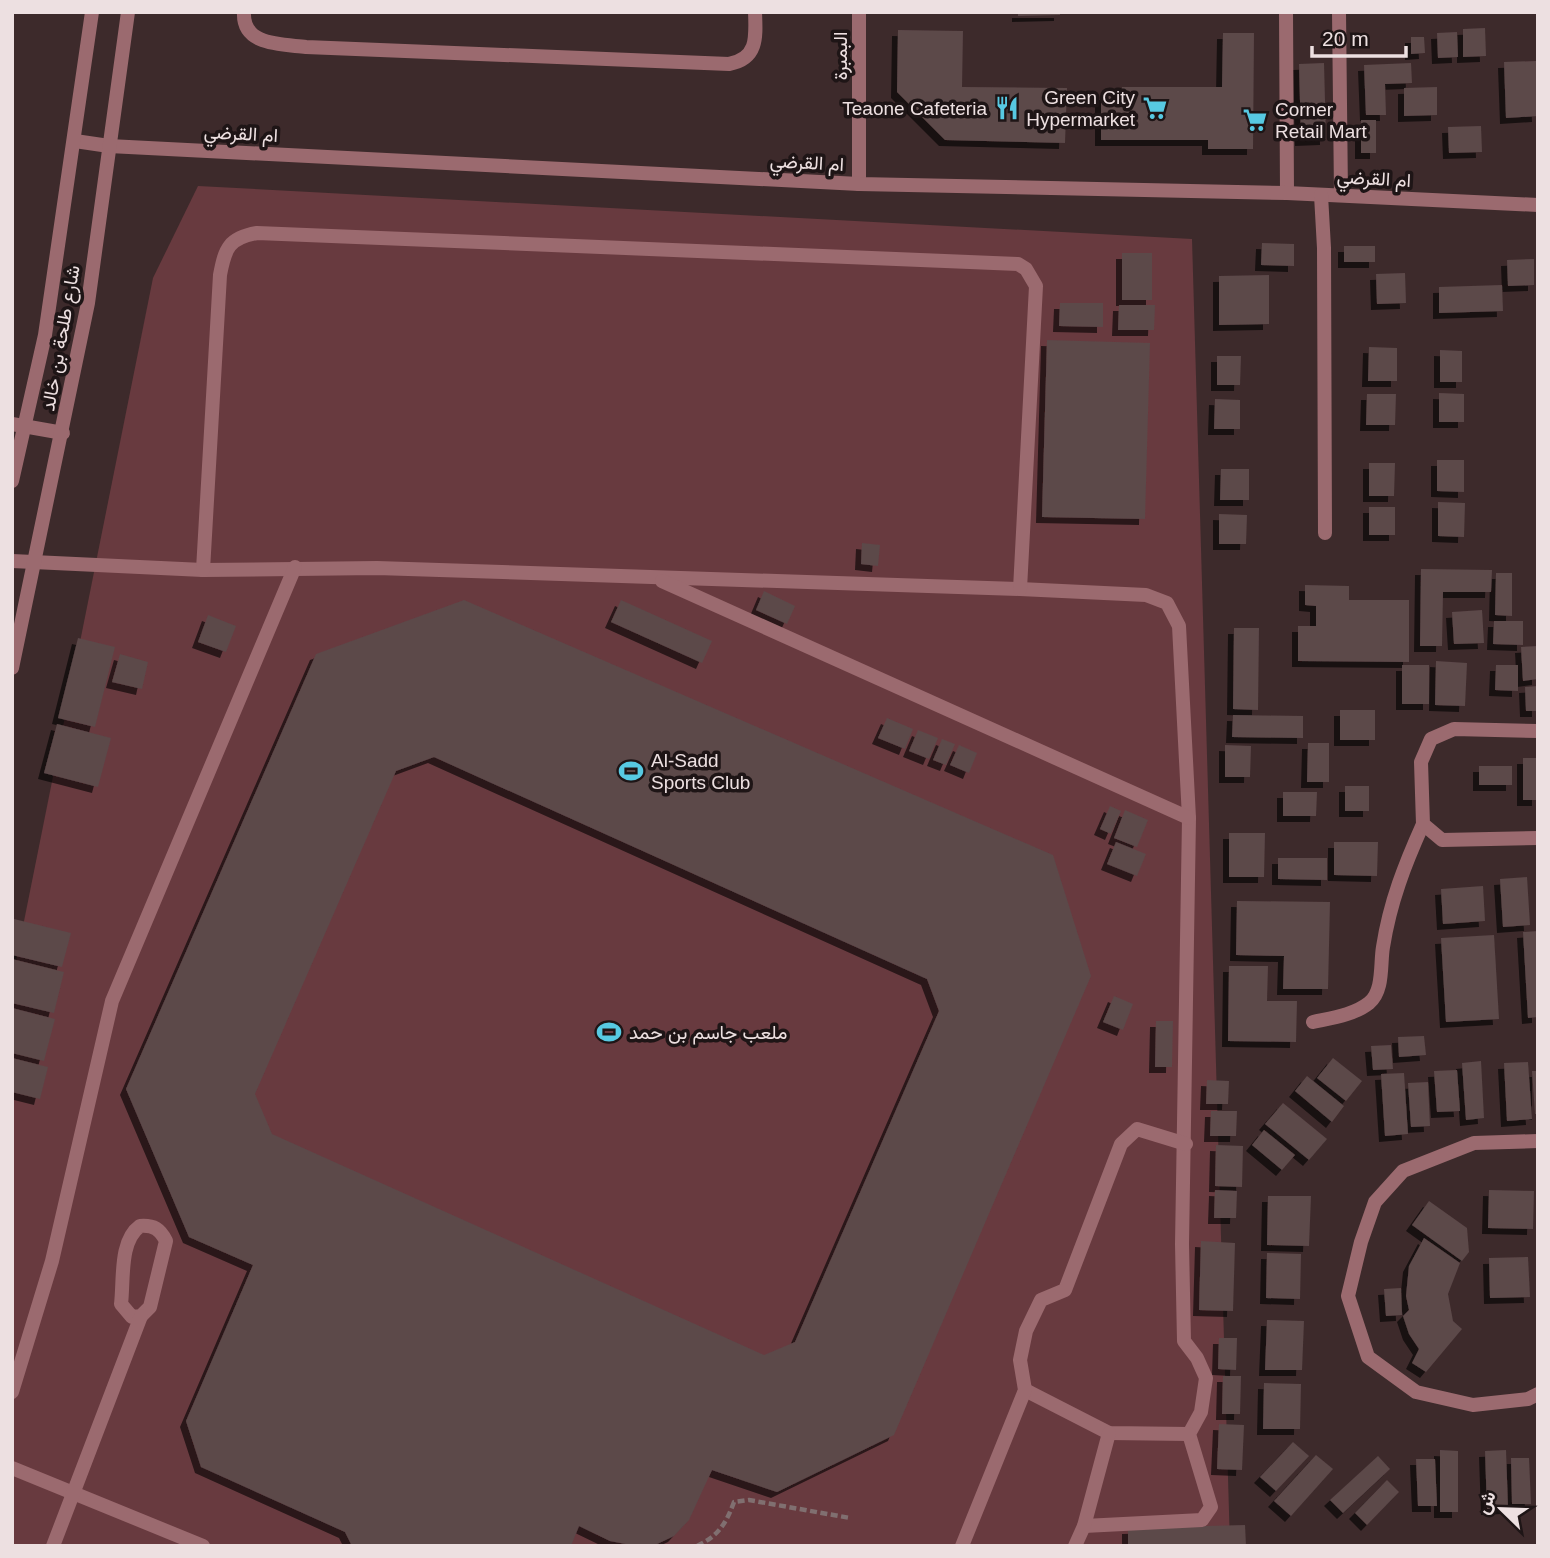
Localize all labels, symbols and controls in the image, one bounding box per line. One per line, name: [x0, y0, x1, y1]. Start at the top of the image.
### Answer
scale bar: [1312, 14, 1406, 58]
text: 20 m: [1322, 27, 1369, 50]
street label: البمبرة: [830, 32, 852, 80]
place label: Green City Hypermarket: [1026, 87, 1136, 130]
restaurant icon: Teaone Cafeteria: [993, 94, 1021, 122]
supermarket icon: Green City Hypermarket: [1141, 94, 1169, 122]
place label: Teaone Cafeteria: [842, 98, 987, 119]
place label: Corner Retail Mart: [1275, 99, 1368, 142]
supermarket icon: Corner Retail Mart: [1241, 106, 1269, 134]
street label: ام القرضي: [203, 121, 279, 151]
street label: ام القرضي: [769, 150, 845, 180]
street label: ام القرضي: [1336, 166, 1412, 196]
street label: شارع طلحة بن خالد: [37, 263, 86, 413]
place label: Al-Sadd Sports Club: [651, 750, 750, 793]
sports icon: Al-Sadd Sports Club: [617, 757, 645, 785]
sports icon: ملعب جاسم بن حمد: [595, 1018, 623, 1046]
place label: ملعب جاسم بن حمد: [629, 1022, 787, 1045]
north arrow: [1466, 1474, 1536, 1544]
text: ش: [1472, 1488, 1501, 1518]

